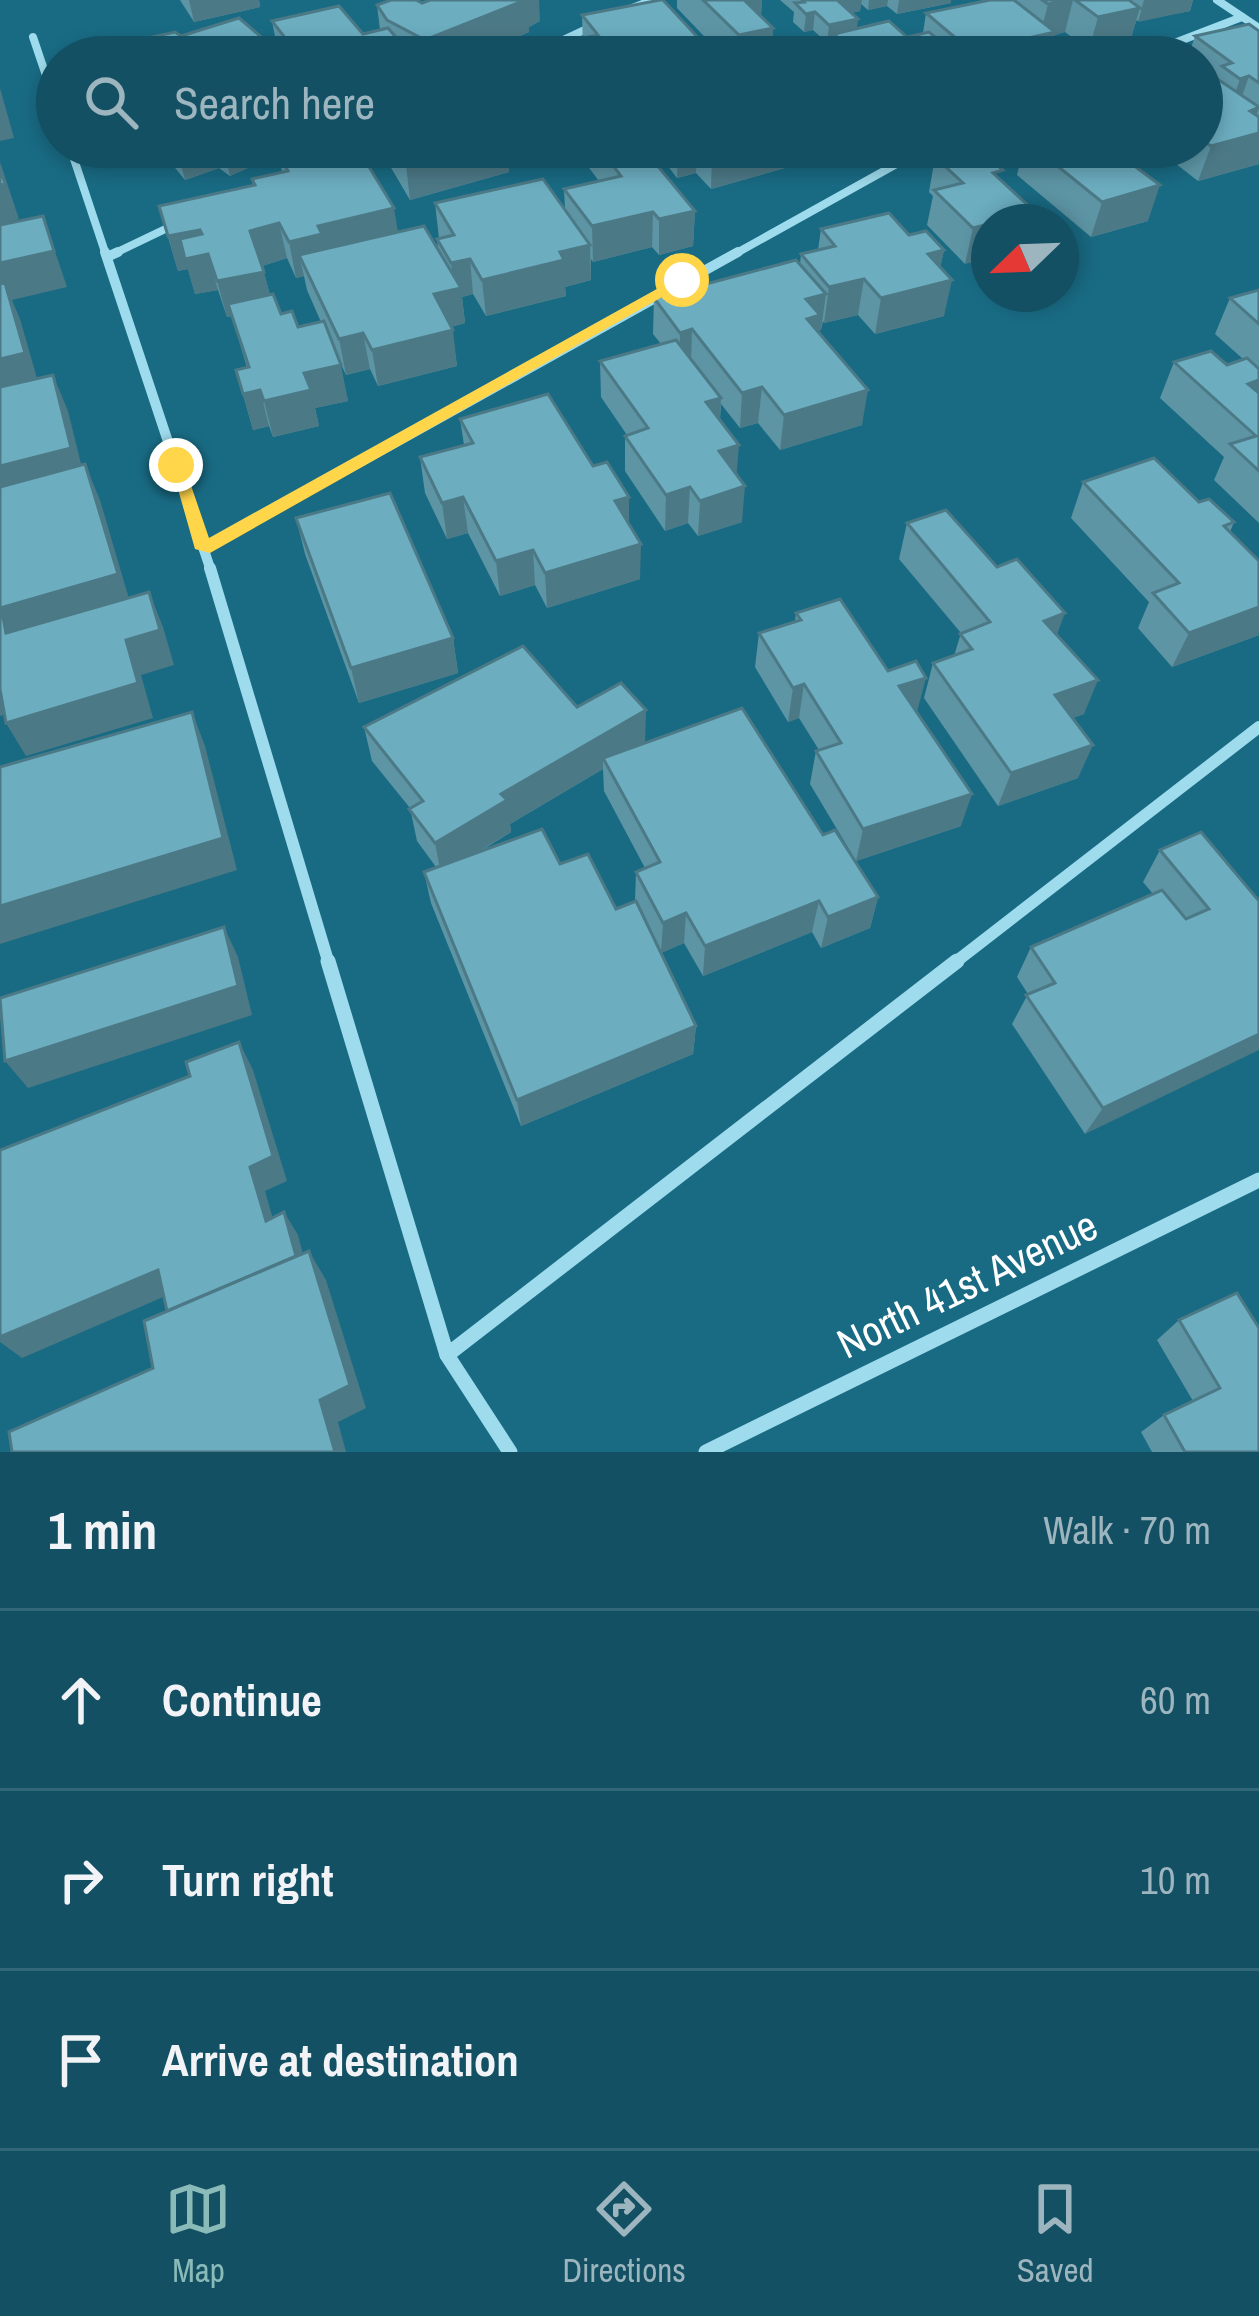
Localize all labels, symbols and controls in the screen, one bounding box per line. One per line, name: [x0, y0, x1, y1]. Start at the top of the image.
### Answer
search box: [36, 36, 1223, 168]
icon: search: [78, 69, 144, 135]
text: Search here: [174, 72, 375, 133]
north arrow: [971, 204, 1079, 312]
route start: [655, 253, 709, 307]
route end: [149, 438, 203, 492]
street label: North 41st Avenue: [828, 1197, 1106, 1371]
text: 1 min: [48, 1496, 157, 1565]
text: Walk · 70 m: [1043, 1504, 1211, 1556]
icon: ahead: [48, 1667, 114, 1733]
text: Continue: [162, 1669, 322, 1730]
text: 60 m: [1140, 1674, 1211, 1726]
icon: right: [48, 1847, 114, 1913]
text: Turn right: [162, 1849, 334, 1910]
text: 10 m: [1140, 1854, 1211, 1906]
icon: arrive: [48, 2027, 114, 2093]
text: Arrive at destination: [162, 2029, 519, 2090]
tab: Map: [165, 2176, 231, 2292]
tab: Directions: [562, 2176, 686, 2292]
tab: Saved: [1017, 2176, 1093, 2292]

